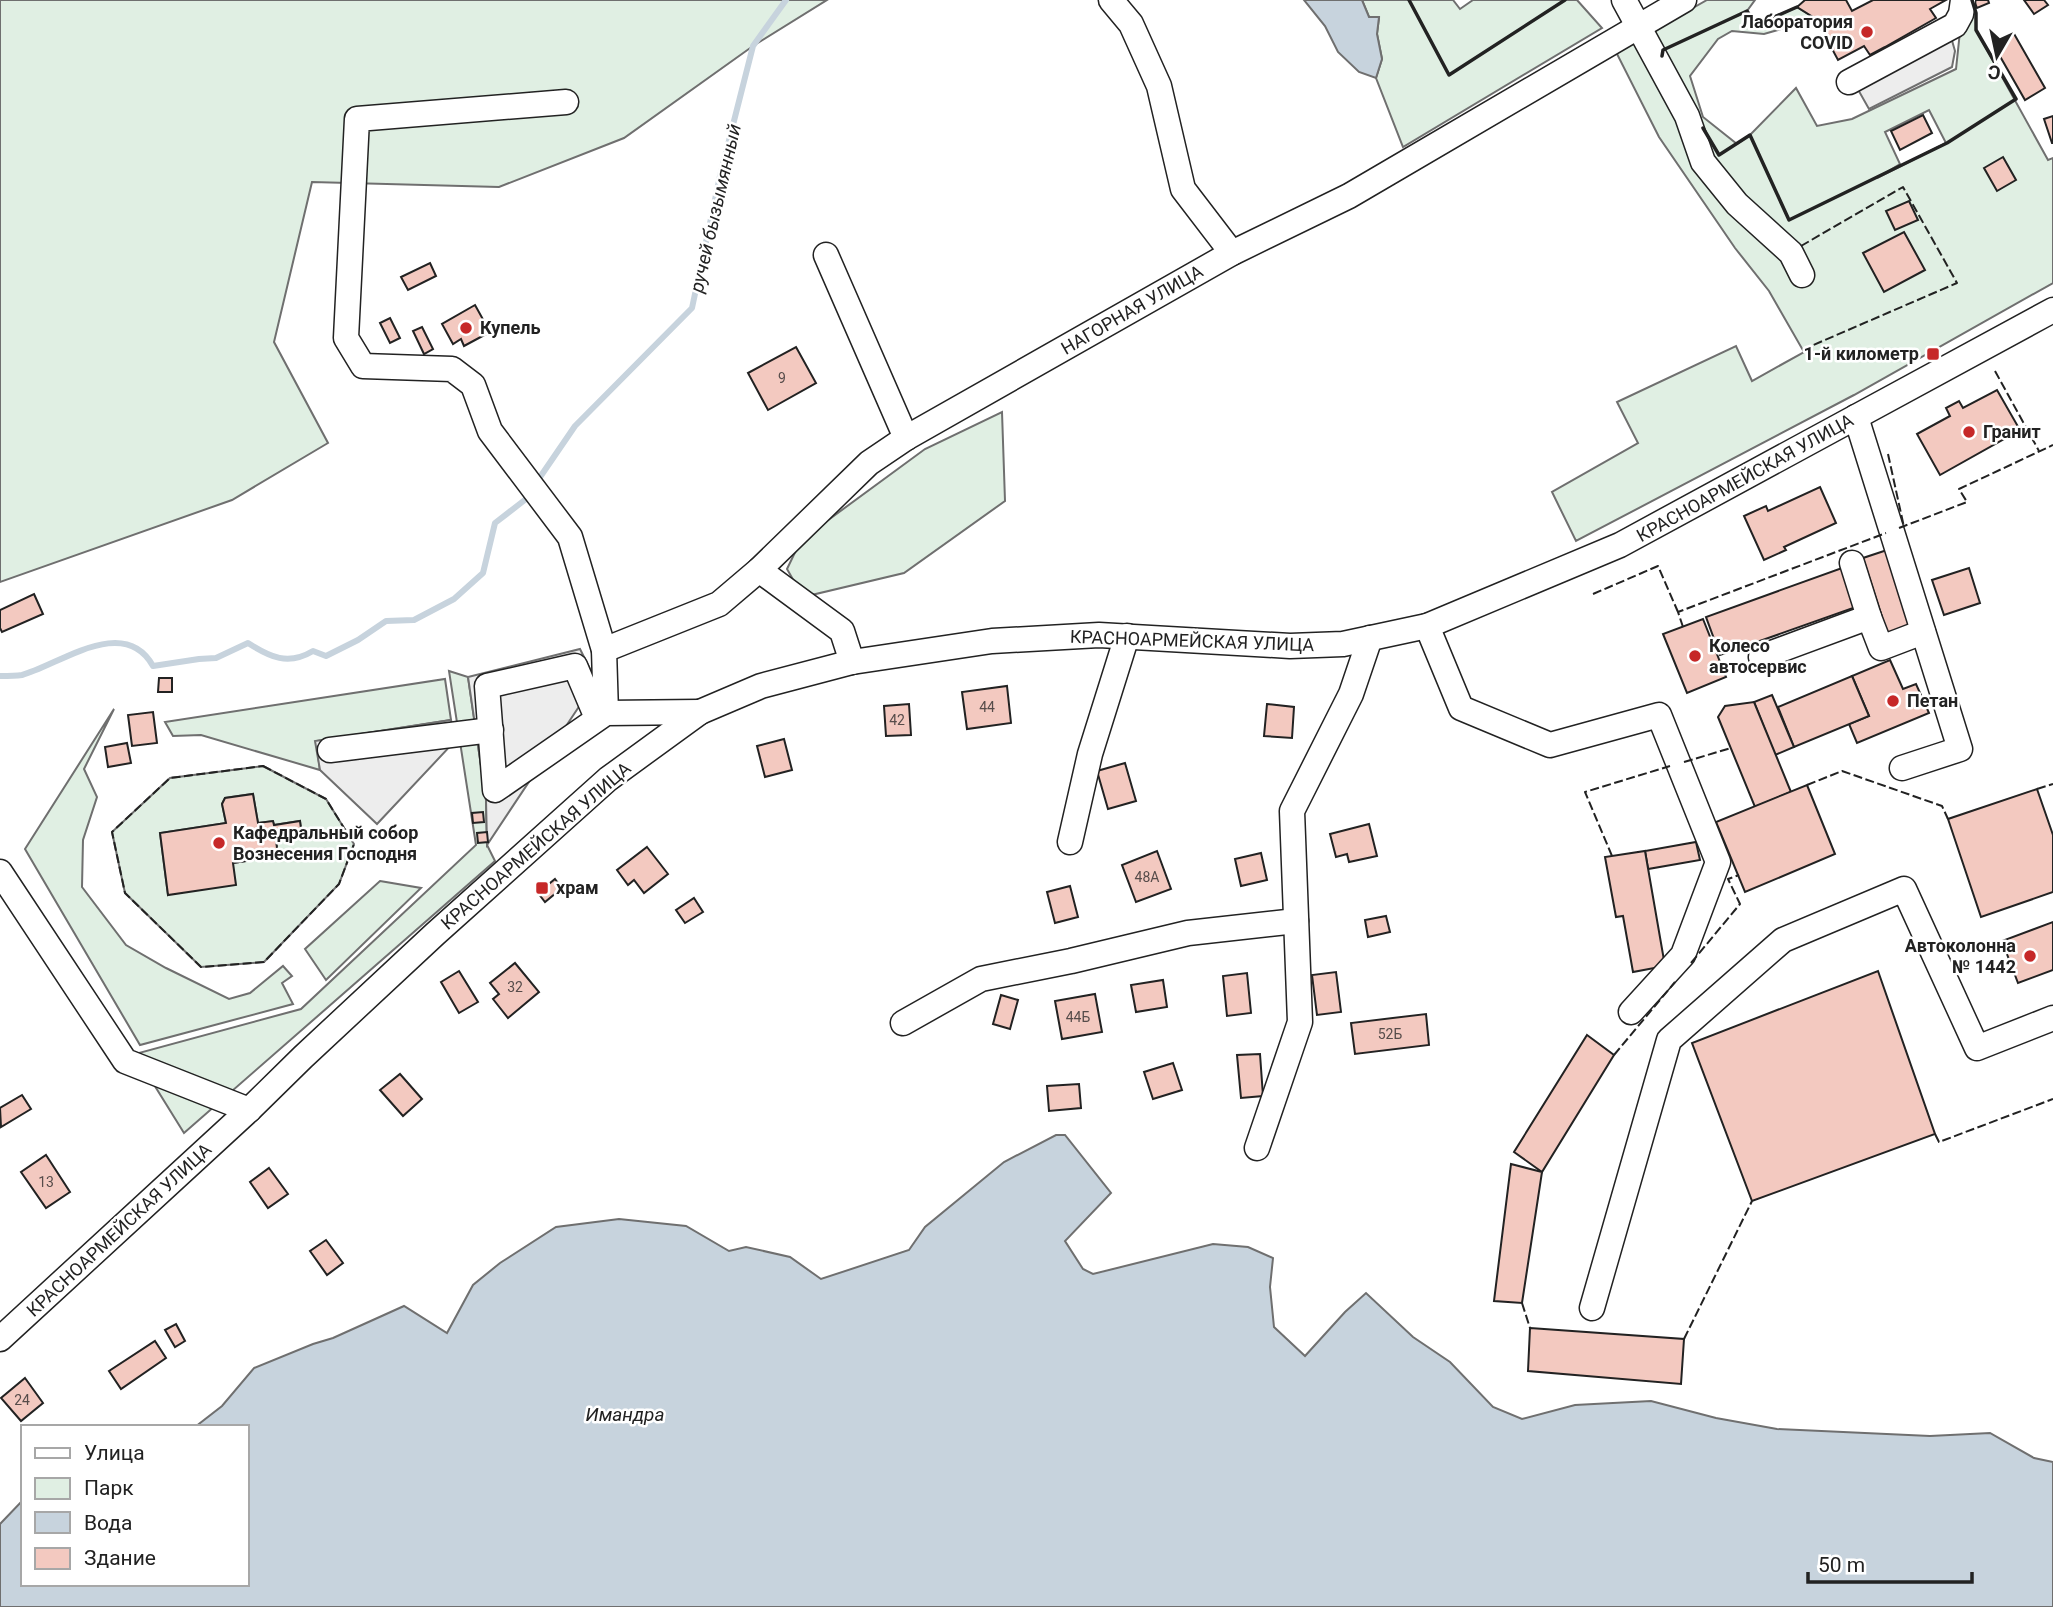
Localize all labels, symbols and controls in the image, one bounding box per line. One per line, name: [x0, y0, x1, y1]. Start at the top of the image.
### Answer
place label: Лаборатория COVID: [1741, 11, 1853, 53]
north arrow: [1962, 21, 2032, 91]
marker: Лаборатория COVID: [1859, 24, 1875, 40]
text: С: [1986, 60, 2002, 85]
water label: ручей бызымянный: [685, 121, 746, 296]
street label: НАГОРНАЯ УЛИЦА: [1057, 260, 1207, 359]
place label: Купель: [480, 317, 541, 338]
marker: Купель: [458, 320, 474, 336]
place label: 1-й километр: [1804, 343, 1919, 364]
marker: 1-й километр: [1925, 346, 1941, 362]
house number: 9: [778, 370, 786, 386]
street label: КРАСНОАРМЕЙСКАЯ УЛИЦА: [1633, 409, 1857, 546]
place label: Гранит: [1983, 421, 2041, 442]
marker: Гранит: [1961, 424, 1977, 440]
street label: КРАСНОАРМЕЙСКАЯ УЛИЦА: [1069, 626, 1315, 655]
place label: Колесо автосервис: [1709, 635, 1807, 677]
marker: Колесо автосервис: [1687, 648, 1703, 664]
place label: Петан: [1907, 690, 1958, 711]
marker: Петан: [1885, 693, 1901, 709]
house number: 44: [979, 699, 995, 715]
house number: 42: [889, 712, 905, 728]
street label: КРАСНОАРМЕЙСКАЯ УЛИЦА: [437, 757, 635, 934]
place label: Кафедральный собор Вознесения Господня: [233, 822, 418, 864]
marker: Кафедральный собор Вознесения Господня: [211, 835, 227, 851]
house number: 48А: [1135, 869, 1159, 885]
place label: храм: [556, 877, 599, 898]
marker: храм: [534, 880, 550, 896]
place label: Автоколонна № 1442: [1905, 935, 2016, 977]
marker: Автоколонна № 1442: [2022, 948, 2038, 964]
house number: 32: [507, 979, 523, 995]
house number: 44Б: [1066, 1009, 1090, 1025]
house number: 52Б: [1378, 1026, 1402, 1042]
street label: КРАСНОАРМЕЙСКАЯ УЛИЦА: [22, 1138, 215, 1321]
house number: 13: [38, 1174, 54, 1190]
house number: 24: [14, 1392, 30, 1408]
water label: Имандра: [586, 1403, 664, 1426]
legend: [21, 1425, 248, 1586]
text: Улица: [84, 1441, 145, 1465]
text: Парк: [84, 1476, 134, 1500]
text: Вода: [84, 1511, 132, 1535]
scale bar: [1808, 1540, 1972, 1584]
text: Здание: [84, 1546, 156, 1570]
text: 50 m: [1818, 1553, 1865, 1577]

